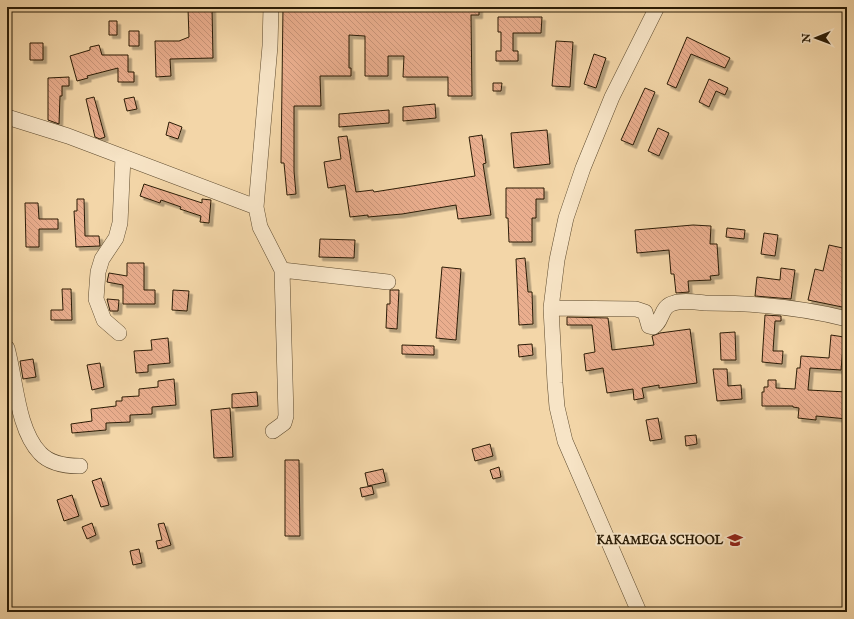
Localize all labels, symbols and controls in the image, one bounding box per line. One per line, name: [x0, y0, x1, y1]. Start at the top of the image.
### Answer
north arrow: [796, 18, 836, 58]
text: N: [800, 33, 814, 44]
school or university icon: KAKAMEGA SCHOOL: [726, 531, 744, 549]
place label: KAKAMEGA SCHOOL: [596, 533, 723, 548]

